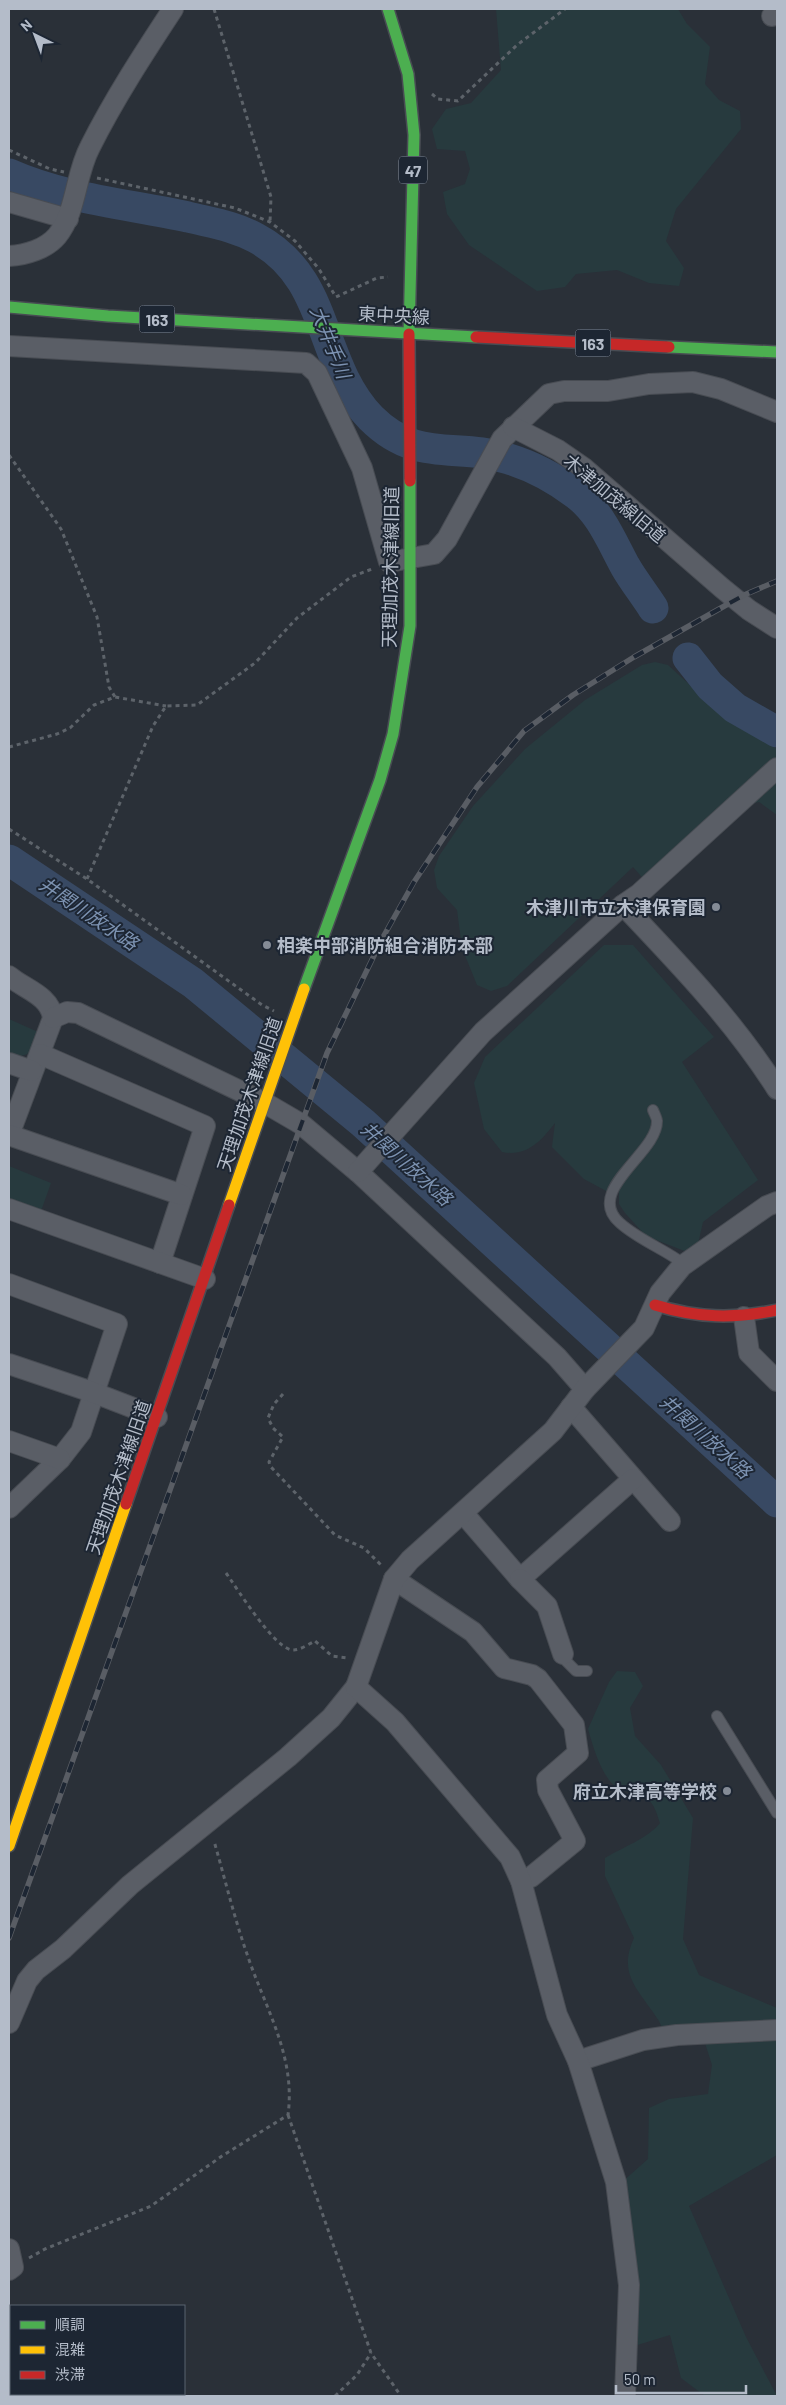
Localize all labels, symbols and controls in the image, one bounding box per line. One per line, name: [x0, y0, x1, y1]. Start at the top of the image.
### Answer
north arrow: [10, 10, 60, 60]
text: N: [17, 16, 35, 34]
road number: 47: [399, 156, 427, 184]
water label: 大井手川: [306, 302, 357, 383]
street label: 東中央線: [357, 302, 431, 328]
road number: 163: [140, 306, 174, 332]
road number: 163: [576, 329, 610, 356]
street label: 木津加茂線旧道: [560, 449, 670, 547]
street label: 天理加茂木津線旧道: [378, 486, 402, 648]
water label: 井関川放水路: [35, 872, 144, 956]
place label: 木津川市立木津保育園: [526, 896, 706, 918]
marker: 木津川市立木津保育園: [710, 901, 722, 913]
place label: 相楽中部消防組合消防本部: [277, 934, 493, 956]
marker: 相楽中部消防組合消防本部: [261, 939, 273, 951]
street label: 天理加茂木津線旧道: [212, 1014, 286, 1174]
water label: 井関川放水路: [357, 1116, 459, 1211]
water label: 井関川放水路: [656, 1389, 758, 1484]
street label: 天理加茂木津線旧道: [81, 1397, 155, 1557]
place label: 府立木津高等学校: [573, 1780, 717, 1802]
marker: 府立木津高等学校: [721, 1785, 733, 1797]
legend: [10, 2305, 185, 2395]
text: 順調: [55, 2315, 85, 2333]
text: 混雑: [55, 2340, 85, 2358]
scale bar: [616, 2362, 746, 2394]
text: 渋滞: [55, 2365, 85, 2383]
text: 50 m: [624, 2370, 656, 2388]

